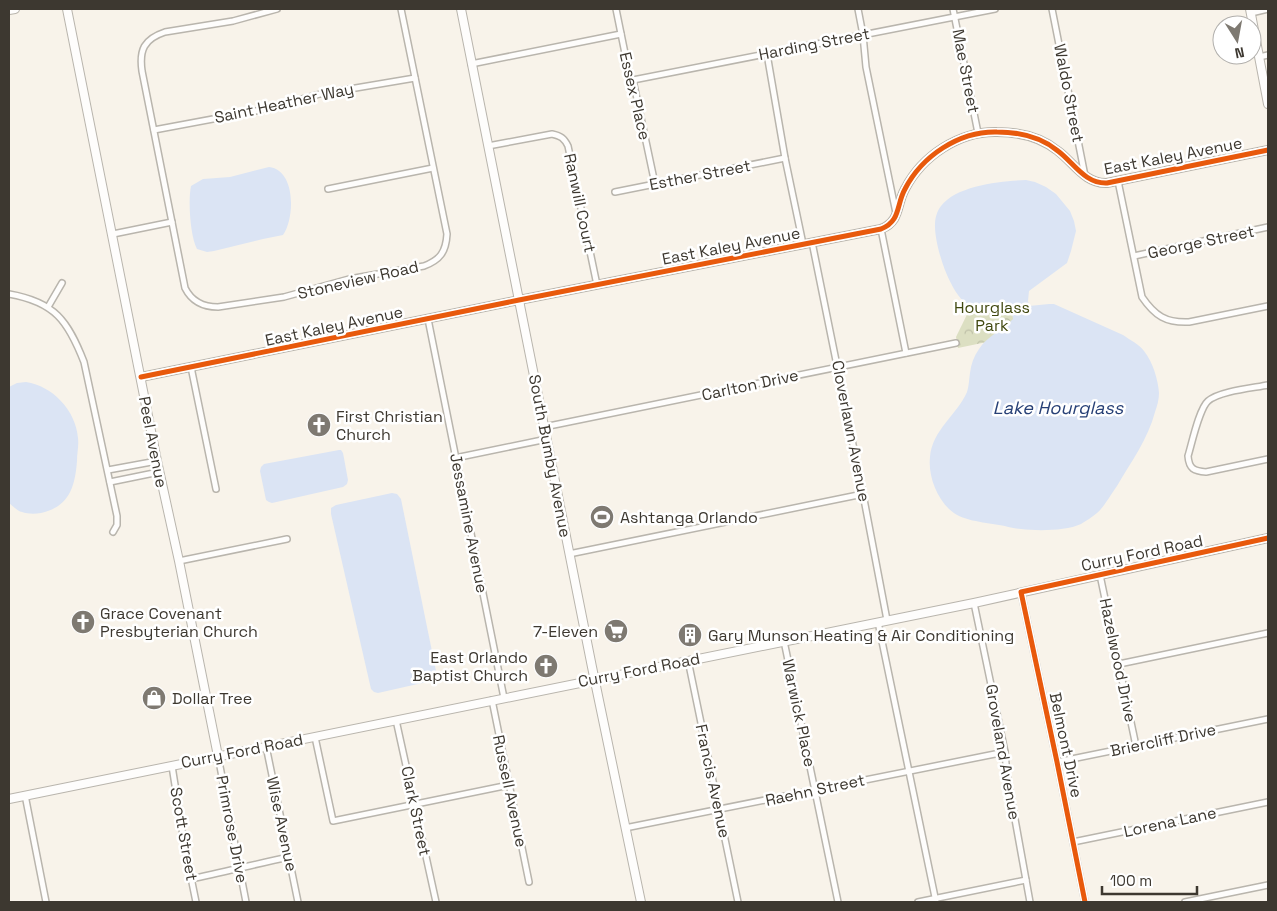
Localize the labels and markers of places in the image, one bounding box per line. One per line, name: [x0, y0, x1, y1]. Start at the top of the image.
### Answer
place label: First Christian Church: [336, 406, 443, 445]
church icon: First Christian Church: [306, 412, 332, 438]
sports icon: Ashtanga Orlando: [589, 504, 615, 530]
place label: Ashtanga Orlando: [620, 507, 758, 528]
place label: Grace Covenant Presbyterian Church: [100, 603, 258, 642]
church icon: Grace Covenant Presbyterian Church: [70, 609, 96, 635]
supermarket icon: 7-Eleven: [603, 618, 629, 644]
place label: 7-Eleven: [533, 621, 598, 642]
building icon: Gary Munson Heating & Air Conditioning: [677, 622, 703, 648]
place label: Gary Munson Heating & Air Conditioning: [708, 625, 1014, 646]
place label: East Orlando Baptist Church: [412, 647, 528, 686]
church icon: East Orlando Baptist Church: [533, 653, 559, 679]
shop icon: Dollar Tree: [141, 685, 167, 711]
place label: Dollar Tree: [172, 688, 252, 709]

